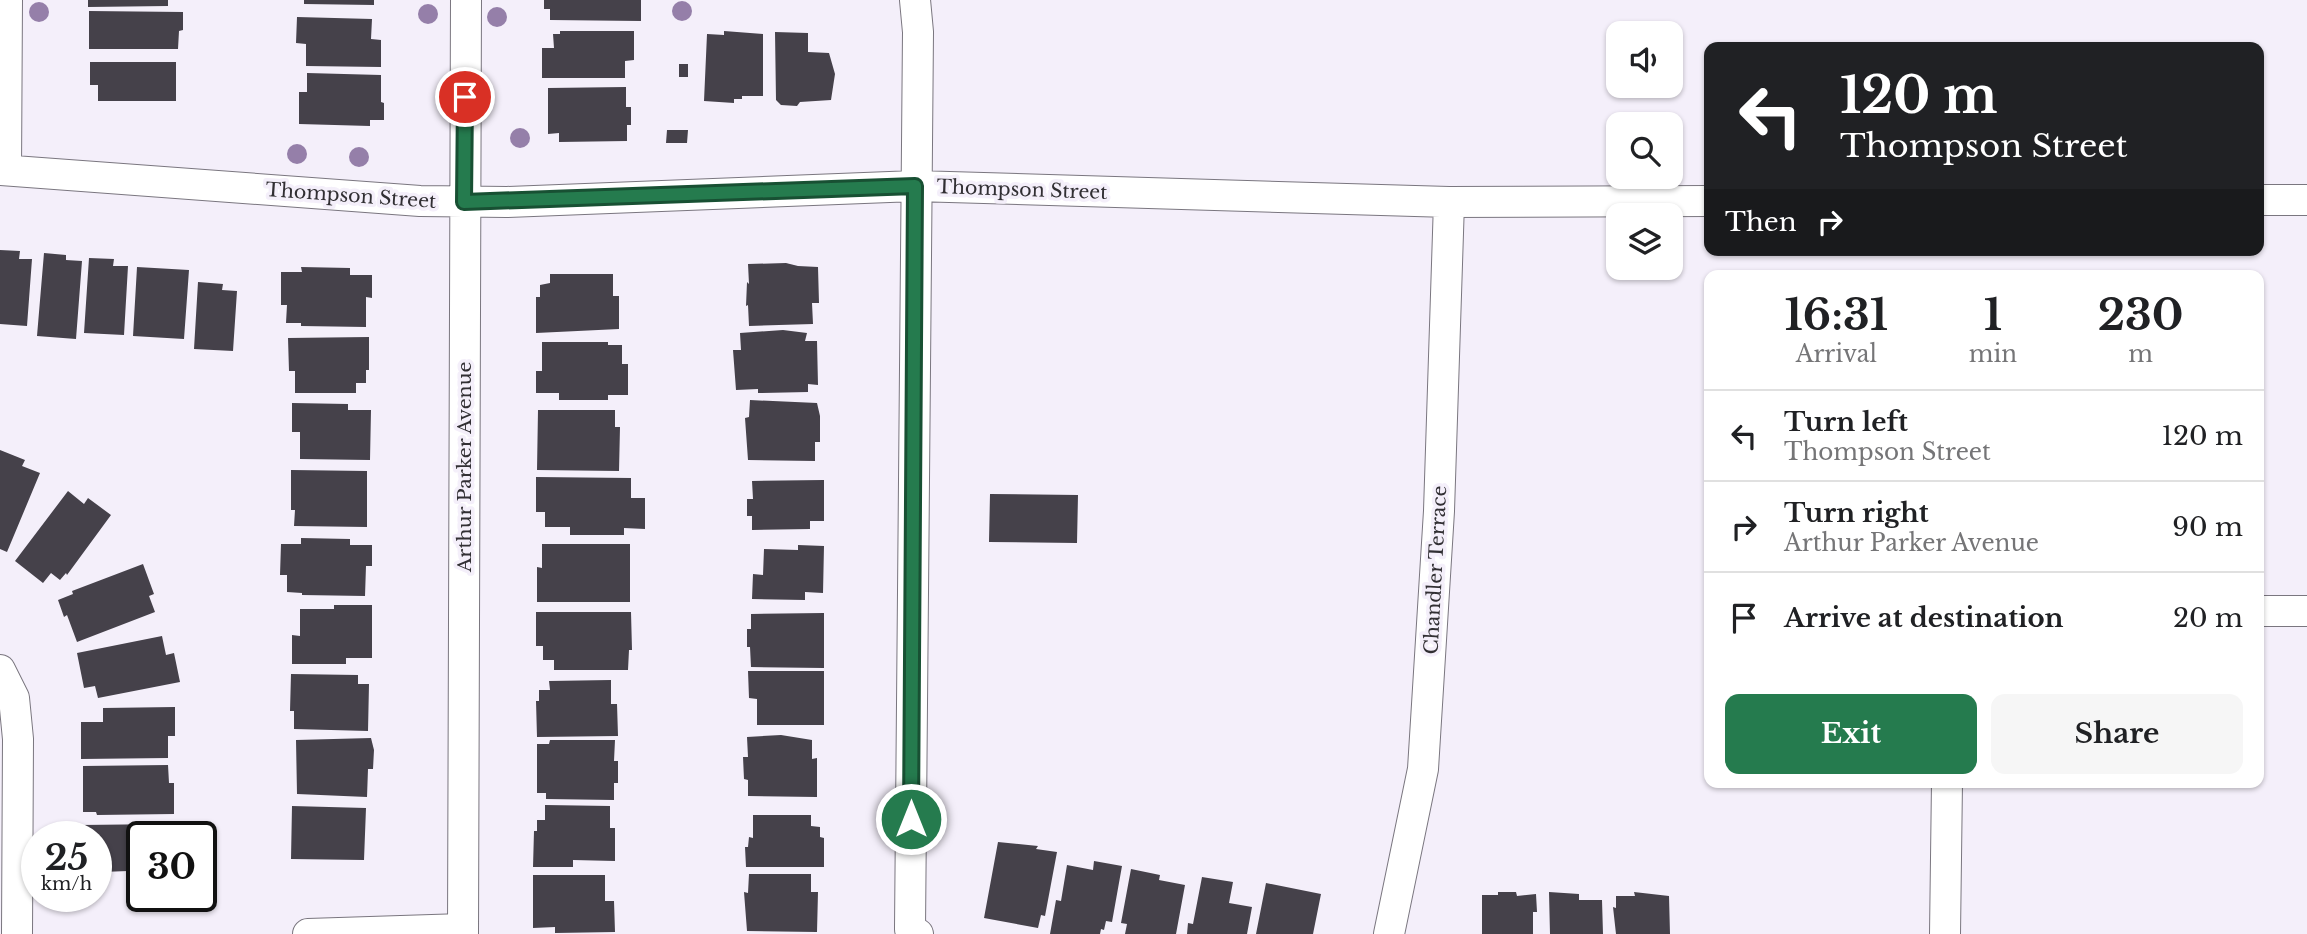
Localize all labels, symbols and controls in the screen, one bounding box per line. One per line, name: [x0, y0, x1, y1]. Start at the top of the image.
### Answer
map controls: [1606, 21, 1683, 280]
button: sound: [1606, 21, 1683, 98]
text: 120 m: [1840, 65, 1998, 126]
pin: [435, 67, 495, 127]
icon: left: [1725, 70, 1816, 161]
icon: arrive: [446, 78, 484, 116]
button: search: [1606, 112, 1683, 189]
text: Thompson Street: [1840, 126, 2128, 166]
street label: Thompson Street: [936, 175, 1109, 204]
street label: Thompson Street: [265, 178, 438, 213]
button: layers: [1606, 203, 1683, 280]
icon: right: [1811, 203, 1849, 241]
text: Then: [1725, 206, 1797, 238]
text: 16:31: [1785, 289, 1888, 341]
text: 1: [1984, 289, 2002, 341]
text: 230: [2098, 289, 2183, 341]
text: Arrival: [1796, 340, 1877, 368]
text: min: [1969, 340, 2017, 368]
text: m: [2128, 340, 2153, 368]
street label: Arthur Parker Avenue: [453, 362, 476, 573]
text: Turn left: [1784, 406, 1908, 438]
icon: left: [1725, 417, 1763, 455]
text: 120 m: [2161, 420, 2243, 452]
text: Thompson Street: [1784, 438, 1991, 466]
street label: Chandler Terrace: [1420, 485, 1451, 655]
text: Turn right: [1784, 497, 1929, 529]
icon: right: [1725, 508, 1763, 546]
text: 90 m: [2172, 511, 2243, 543]
text: Arthur Parker Avenue: [1784, 529, 2039, 557]
icon: arrive: [1725, 599, 1763, 637]
text: Arrive at destination: [1784, 602, 2064, 634]
text: 20 m: [2173, 602, 2243, 634]
button: Exit: [1725, 694, 1977, 774]
button: Share: [1991, 694, 2243, 774]
position arrow: [874, 782, 948, 856]
speed limit sign: 30: [126, 821, 217, 912]
text: 25: [45, 836, 88, 879]
text: km/h: [41, 873, 92, 895]

